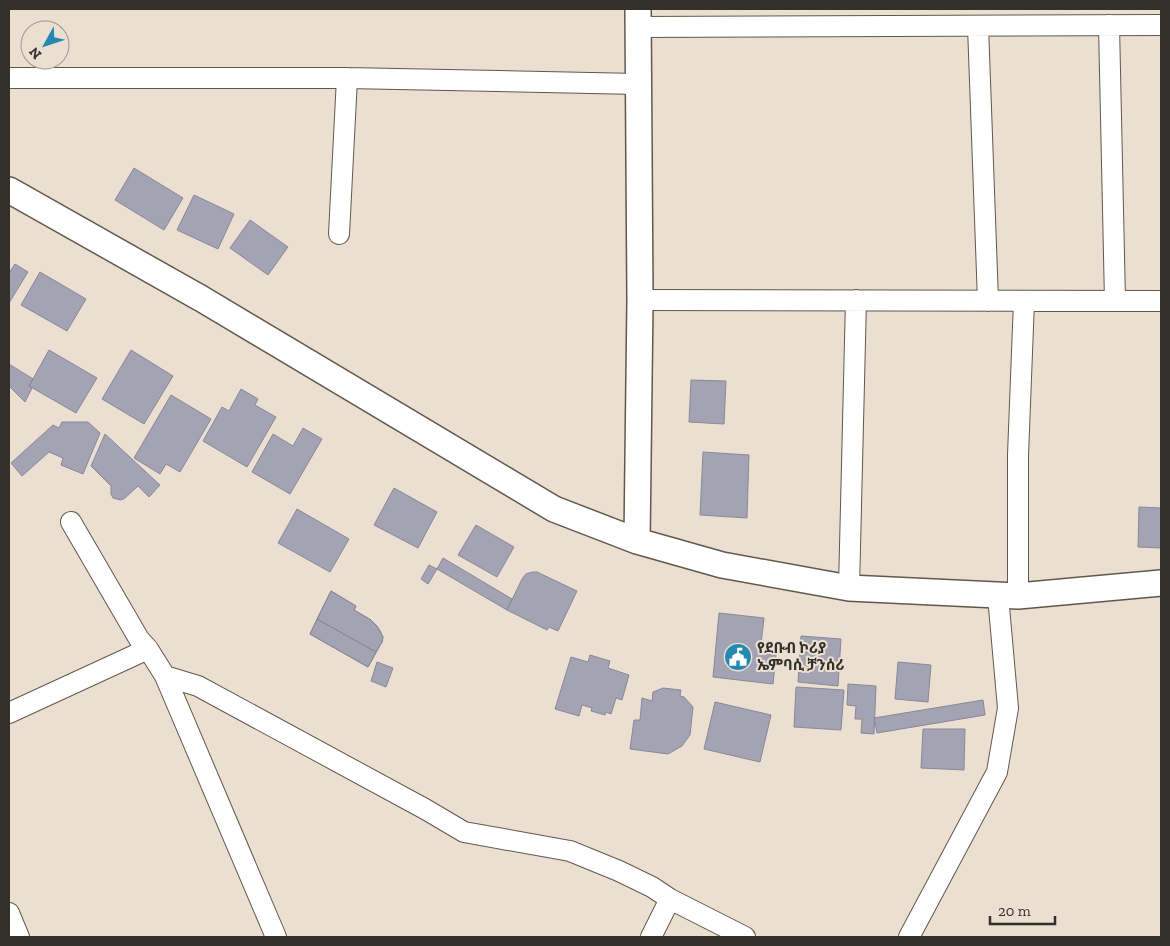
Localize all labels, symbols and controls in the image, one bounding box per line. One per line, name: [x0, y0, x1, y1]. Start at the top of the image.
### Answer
north arrow: [20, 20, 70, 70]
text: N: [25, 43, 45, 63]
place label: የደቡብ ኮሪያ ኤምባሲ ቻንሰሪ: [757, 639, 844, 674]
public building icon: የደቡብ ኮሪያ ኤምባሲ ቻንሰሪ: [723, 642, 753, 672]
scale bar: [990, 894, 1055, 926]
text: 20 m: [998, 902, 1031, 920]

